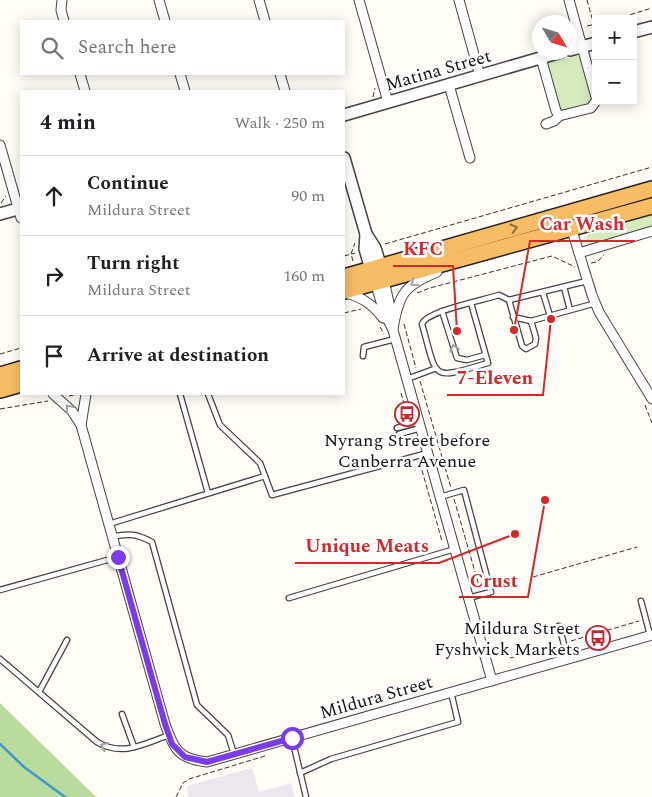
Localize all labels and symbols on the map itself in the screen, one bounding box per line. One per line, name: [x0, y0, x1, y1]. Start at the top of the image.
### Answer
north arrow: [532, 15, 577, 60]
street label: Matina Street: [382, 42, 494, 98]
callout: Car Wash: [530, 207, 635, 241]
text: Car Wash: [539, 210, 625, 239]
one-way arrow: [510, 224, 518, 234]
callout: KFC: [393, 232, 453, 266]
text: KFC: [403, 235, 443, 264]
one-way arrow: [410, 277, 420, 286]
one-way arrow: [450, 345, 460, 353]
callout: 7-Eleven: [447, 361, 543, 395]
text: 7-Eleven: [457, 364, 534, 393]
bus stop icon: Nyrang Street before Canberra Avenue: [394, 401, 420, 427]
one-way arrow: [66, 405, 74, 414]
place label: Nyrang Street before Canberra Avenue: [324, 427, 490, 475]
callout: Unique Meats: [295, 529, 439, 563]
text: Unique Meats: [305, 532, 429, 561]
route end: [107, 546, 130, 569]
callout: Crust: [459, 563, 528, 597]
text: Crust: [470, 567, 518, 596]
place label: Mildura Street Fyshwick Markets: [434, 615, 580, 663]
bus stop icon: Mildura Street Fyshwick Markets: [585, 625, 611, 651]
street label: Mildura Street: [317, 668, 436, 726]
route start: [281, 727, 304, 750]
one-way arrow: [100, 741, 109, 752]

